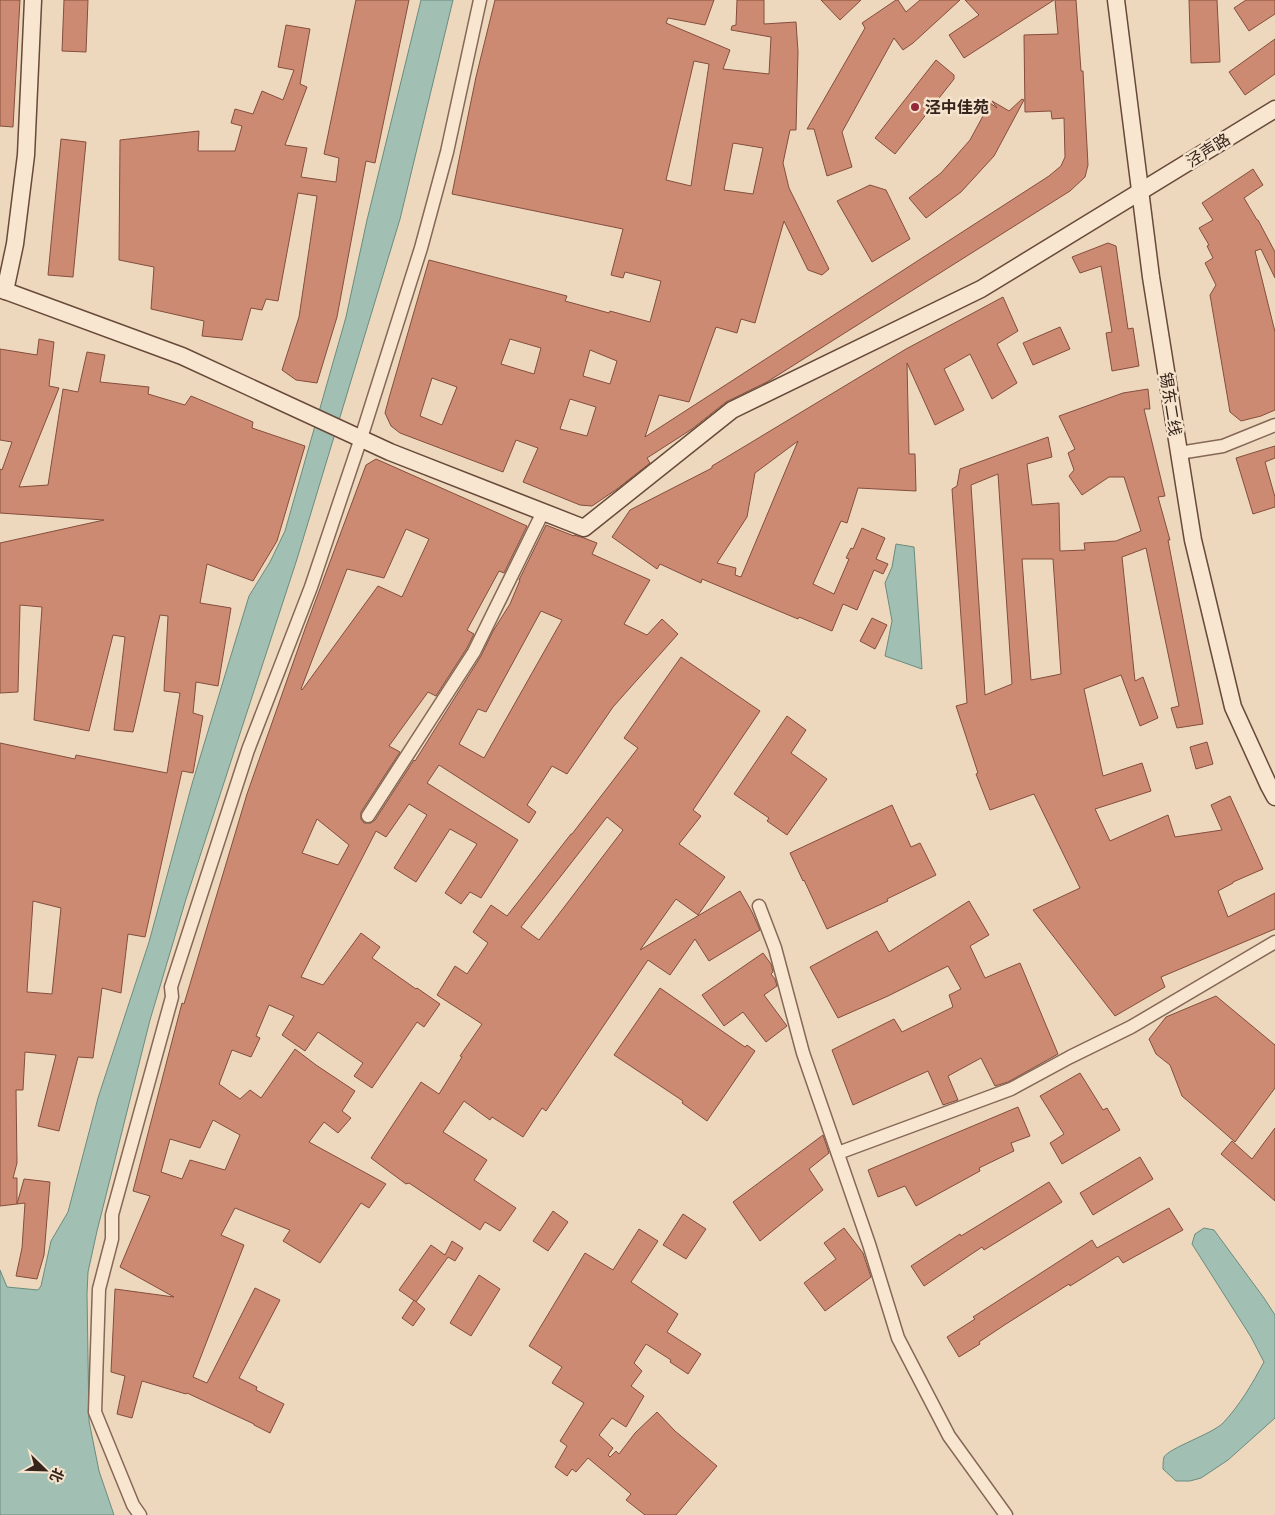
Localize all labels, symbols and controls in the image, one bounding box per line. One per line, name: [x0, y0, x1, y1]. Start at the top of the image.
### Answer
place label: 泾中佳苑: [925, 96, 989, 118]
marker: 泾中佳苑: [909, 101, 921, 113]
street label: 泾声路: [1182, 128, 1234, 172]
street label: 锡东二线: [1155, 371, 1187, 437]
north arrow: [20, 1445, 70, 1495]
text: 北: [46, 1465, 69, 1485]

